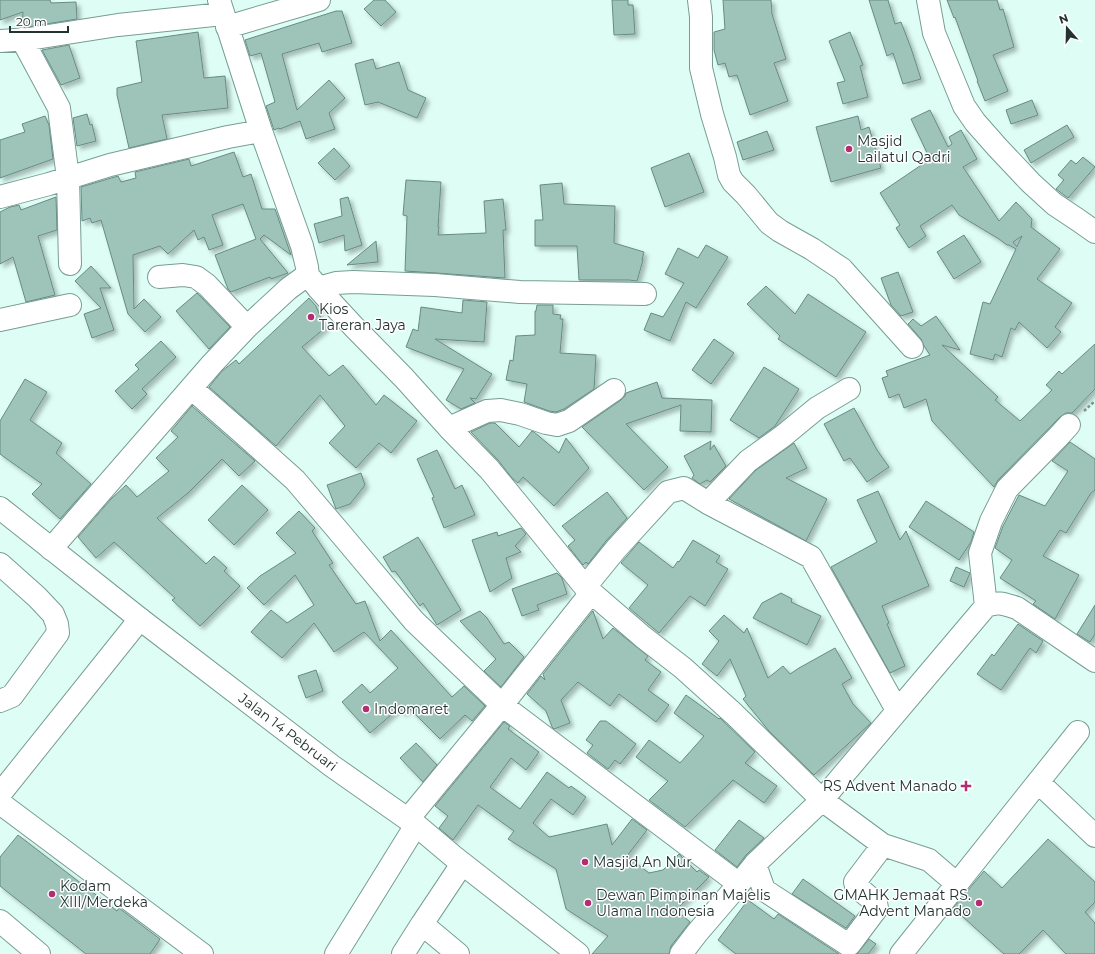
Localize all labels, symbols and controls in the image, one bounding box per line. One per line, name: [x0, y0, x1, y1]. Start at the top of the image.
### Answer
scale bar: [10, 8, 68, 34]
north arrow: [1047, 8, 1087, 48]
text: N: [1057, 11, 1070, 27]
text: 20 m: [16, 14, 47, 29]
place label: Masjid Lailatul Qadri: [857, 132, 951, 166]
marker: Masjid Lailatul Qadri: [844, 144, 854, 154]
place label: Kios Tareran Jaya: [319, 300, 406, 334]
marker: Kios Tareran Jaya: [306, 312, 316, 322]
street label: Jalan 14 Pebruari: [234, 688, 341, 775]
place label: Indomaret: [374, 700, 449, 718]
marker: Indomaret: [361, 704, 371, 714]
place label: RS Advent Manado: [823, 777, 957, 795]
marker: RS Advent Manado: [960, 780, 972, 792]
place label: Masjid An Nur: [593, 853, 692, 871]
marker: Masjid An Nur: [580, 857, 590, 867]
place label: Kodam XIII/Merdeka: [60, 877, 148, 911]
place label: Dewan Pimpinan Majelis Ulama Indonesia: [596, 886, 771, 920]
place label: GMAHK Jemaat RS. Advent Manado: [834, 886, 971, 920]
marker: Kodam XIII/Merdeka: [47, 889, 57, 899]
marker: Dewan Pimpinan Majelis Ulama Indonesia: [583, 898, 593, 908]
marker: GMAHK Jemaat RS. Advent Manado: [974, 898, 984, 908]

